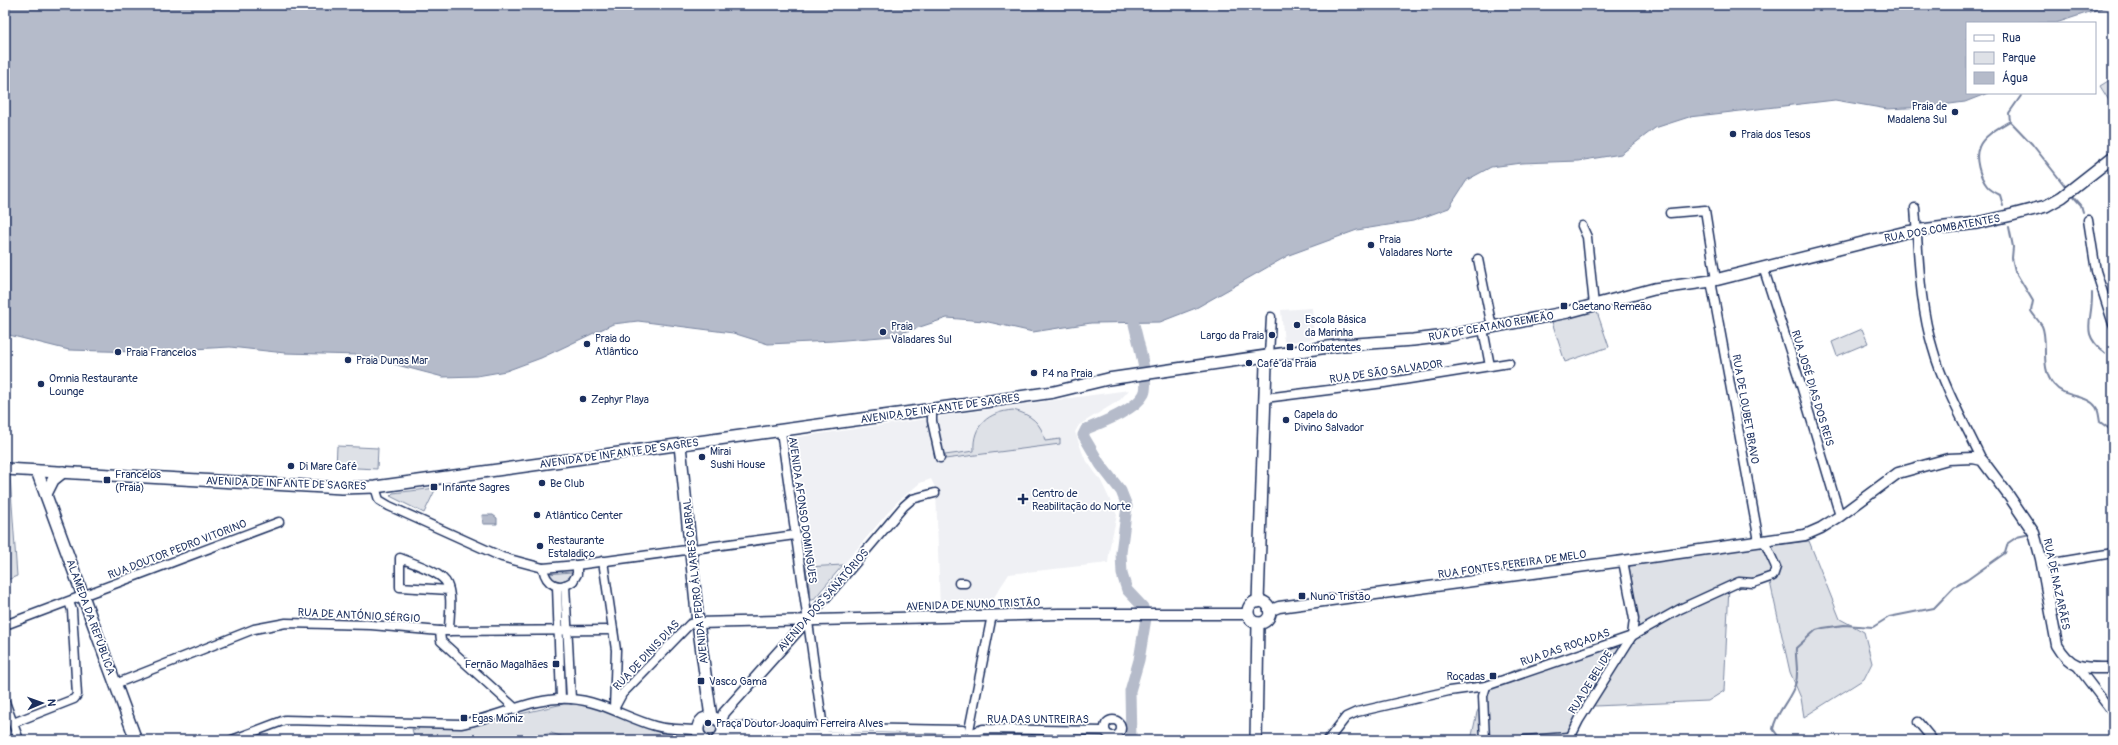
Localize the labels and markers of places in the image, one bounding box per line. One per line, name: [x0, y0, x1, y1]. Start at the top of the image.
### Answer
place label: Praia de Madalena Sul: [1887, 100, 1948, 126]
marker: Praia de Madalena Sul: [1950, 107, 1960, 117]
place label: Praia dos Tesos: [1741, 128, 1810, 141]
marker: Praia dos Tesos: [1728, 129, 1738, 139]
place label: Praia Valadares Norte: [1379, 233, 1453, 259]
marker: Praia Valadares Norte: [1366, 240, 1376, 250]
place label: Caetano Remeão: [1572, 300, 1652, 313]
marker: Caetano Remeão: [1559, 301, 1569, 311]
place label: Escola Básica da Marinha: [1305, 313, 1366, 339]
place label: Praia Valadares Sul: [891, 320, 952, 346]
marker: Escola Básica da Marinha: [1292, 320, 1302, 330]
marker: Praia Valadares Sul: [878, 327, 888, 337]
place label: Largo da Praia: [1200, 329, 1264, 342]
marker: Largo da Praia: [1267, 330, 1277, 340]
place label: Praia do Atlântico: [595, 332, 638, 358]
marker: Praia do Atlântico: [582, 339, 592, 349]
place label: Combatentes: [1298, 341, 1361, 354]
marker: Combatentes: [1285, 342, 1295, 352]
place label: Praia Francelos: [126, 346, 196, 359]
marker: Praia Francelos: [113, 347, 123, 357]
place label: Praia Dunas Mar: [356, 354, 428, 367]
marker: Praia Dunas Mar: [343, 355, 353, 365]
place label: Café da Praia: [1257, 357, 1316, 370]
marker: Café da Praia: [1244, 358, 1254, 368]
place label: P4 na Praia: [1042, 367, 1093, 380]
marker: P4 na Praia: [1029, 368, 1039, 378]
place label: Omnia Restaurante Lounge: [49, 372, 138, 398]
marker: Omnia Restaurante Lounge: [36, 379, 46, 389]
place label: Zephyr Playa: [591, 393, 649, 406]
marker: Zephyr Playa: [578, 394, 588, 404]
place label: Capela do Divino Salvador: [1294, 408, 1364, 434]
marker: Capela do Divino Salvador: [1281, 415, 1291, 425]
place label: Mirai Sushi House: [710, 445, 766, 471]
marker: Mirai Sushi House: [697, 452, 707, 462]
place label: Di Mare Café: [299, 460, 357, 473]
marker: Di Mare Café: [286, 461, 296, 471]
place label: Francelos (Praia): [115, 468, 161, 494]
marker: Francelos (Praia): [102, 475, 112, 485]
place label: Be Club: [550, 477, 584, 490]
marker: Be Club: [537, 478, 547, 488]
place label: Infante Sagres: [442, 481, 510, 494]
marker: Infante Sagres: [429, 482, 439, 492]
place label: Centro de Reabilitação do Norte: [1032, 487, 1131, 513]
marker: Centro de Reabilitação do Norte: [1017, 493, 1029, 505]
place label: Atlântico Center: [545, 509, 623, 522]
marker: Atlântico Center: [532, 510, 542, 520]
place label: Restaurante Estaladiço: [548, 534, 605, 560]
marker: Restaurante Estaladiço: [535, 541, 545, 551]
place label: Nuno Tristão: [1310, 590, 1370, 603]
marker: Nuno Tristão: [1297, 591, 1307, 601]
place label: Fernão Magalhães: [465, 658, 548, 671]
marker: Fernão Magalhães: [551, 659, 561, 669]
place label: Roçadas: [1446, 670, 1485, 683]
marker: Roçadas: [1488, 671, 1498, 681]
place label: Vasco Gama: [709, 675, 767, 688]
marker: Vasco Gama: [696, 676, 706, 686]
place label: Egas Moniz: [472, 712, 524, 725]
marker: Egas Moniz: [459, 713, 469, 723]
place label: Praça Doutor Joaquim Ferreira Alves: [716, 717, 883, 730]
marker: Praça Doutor Joaquim Ferreira Alves: [703, 718, 713, 728]

